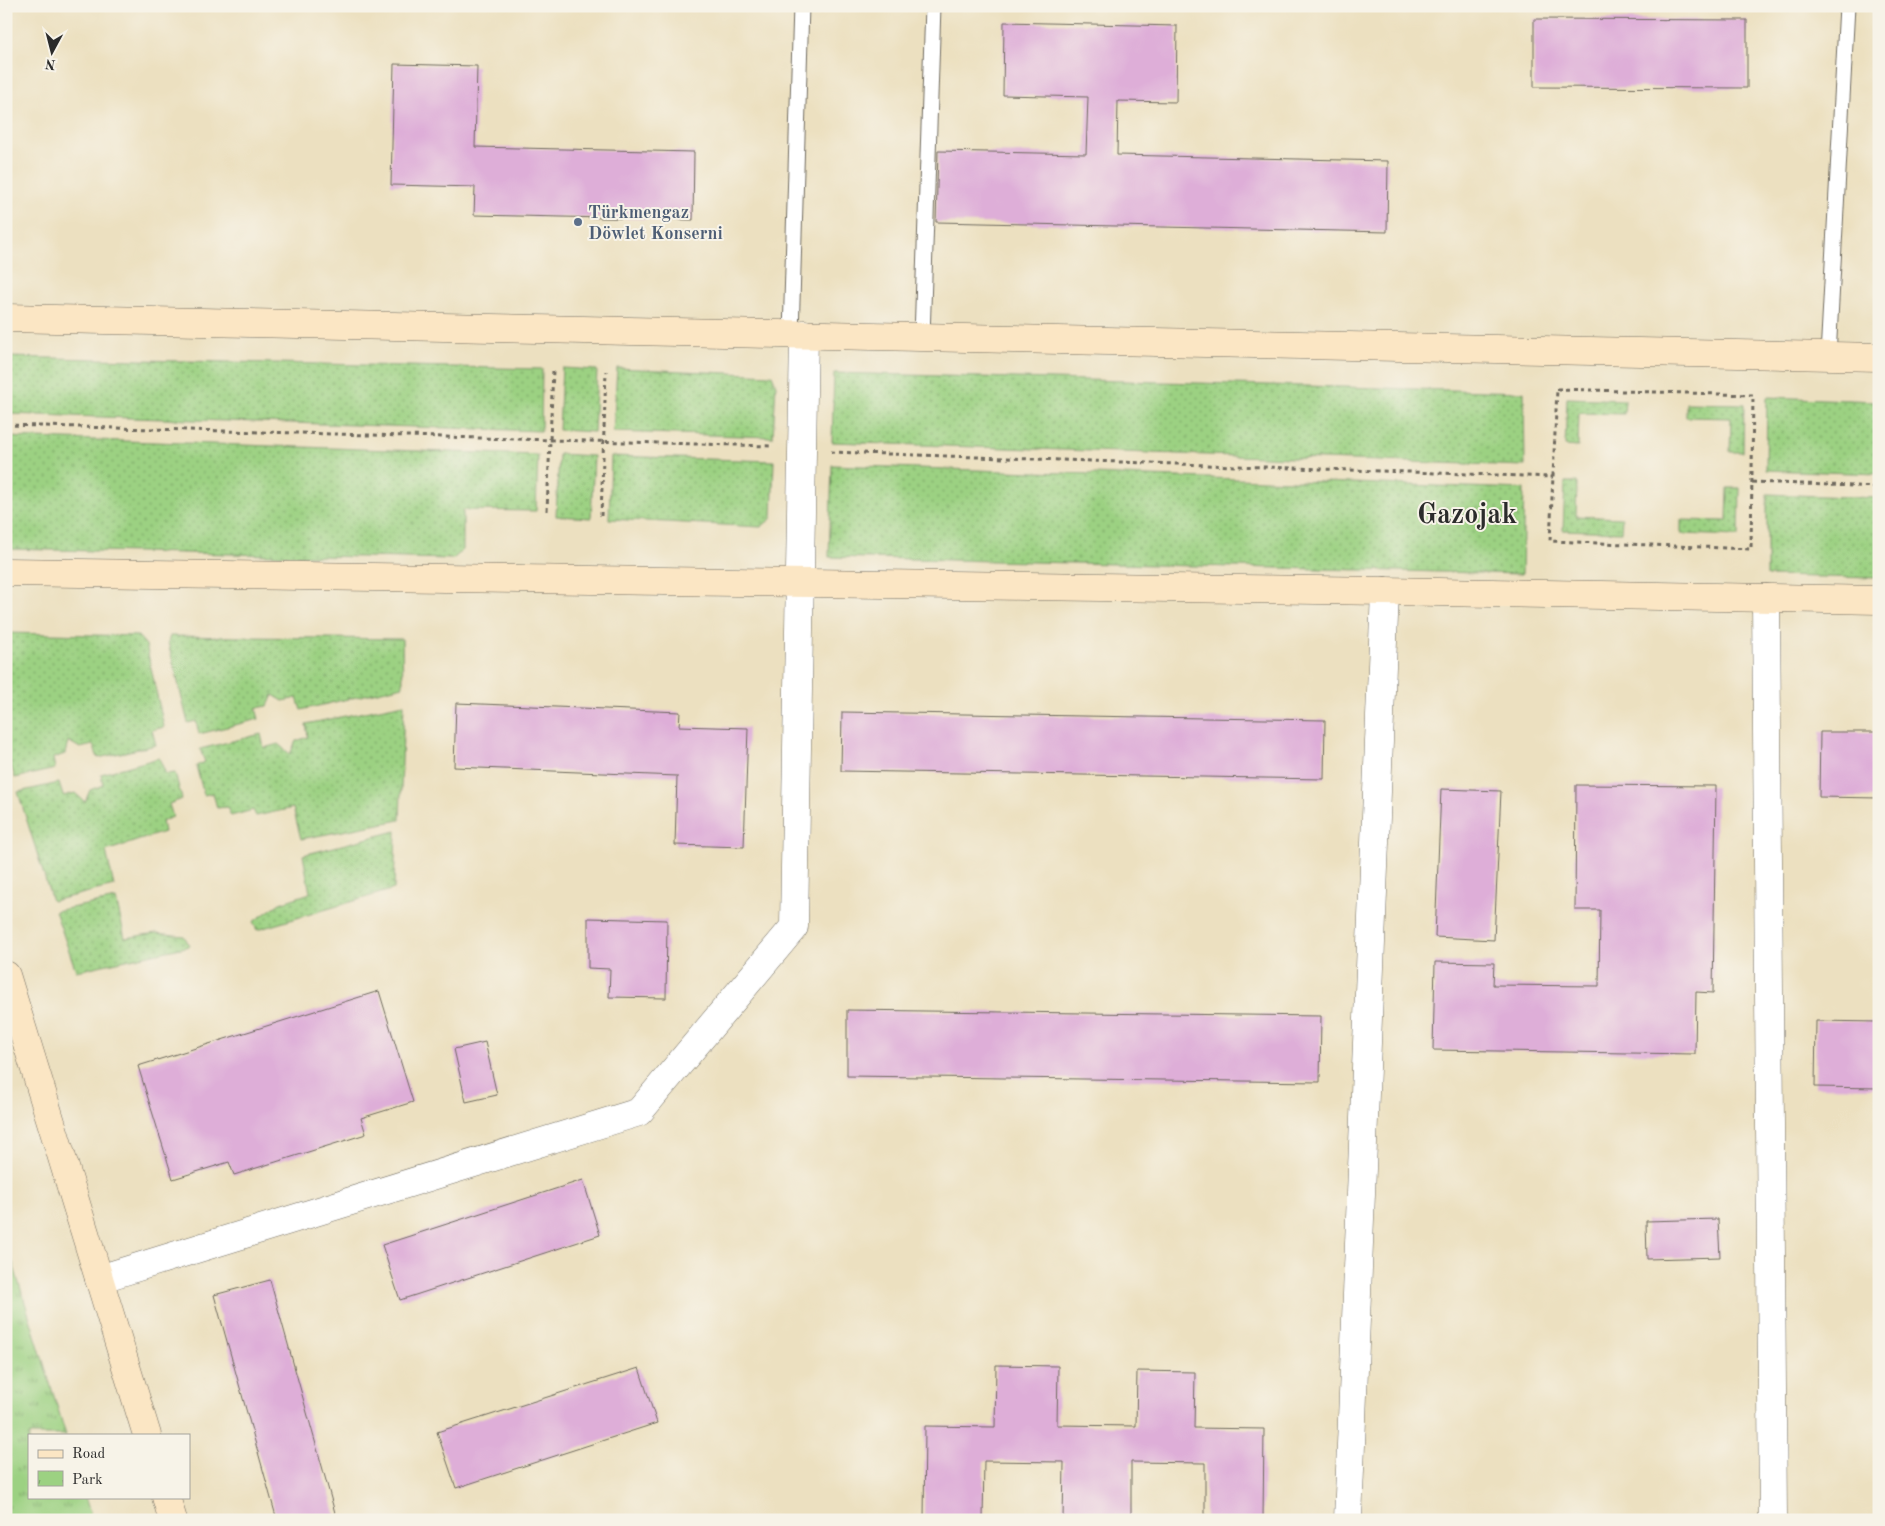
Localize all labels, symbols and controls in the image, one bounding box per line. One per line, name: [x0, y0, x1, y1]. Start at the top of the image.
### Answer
north arrow: [28, 28, 78, 78]
text: N: [44, 56, 57, 72]
place label: Türkmengaz Döwlet Konserni: [588, 204, 723, 243]
marker: Türkmengaz Döwlet Konserni: [572, 216, 584, 228]
district label: Gazojak: [1417, 502, 1517, 530]
legend: [28, 1434, 190, 1498]
text: Road: [72, 1447, 106, 1462]
text: Park: [72, 1473, 103, 1488]

